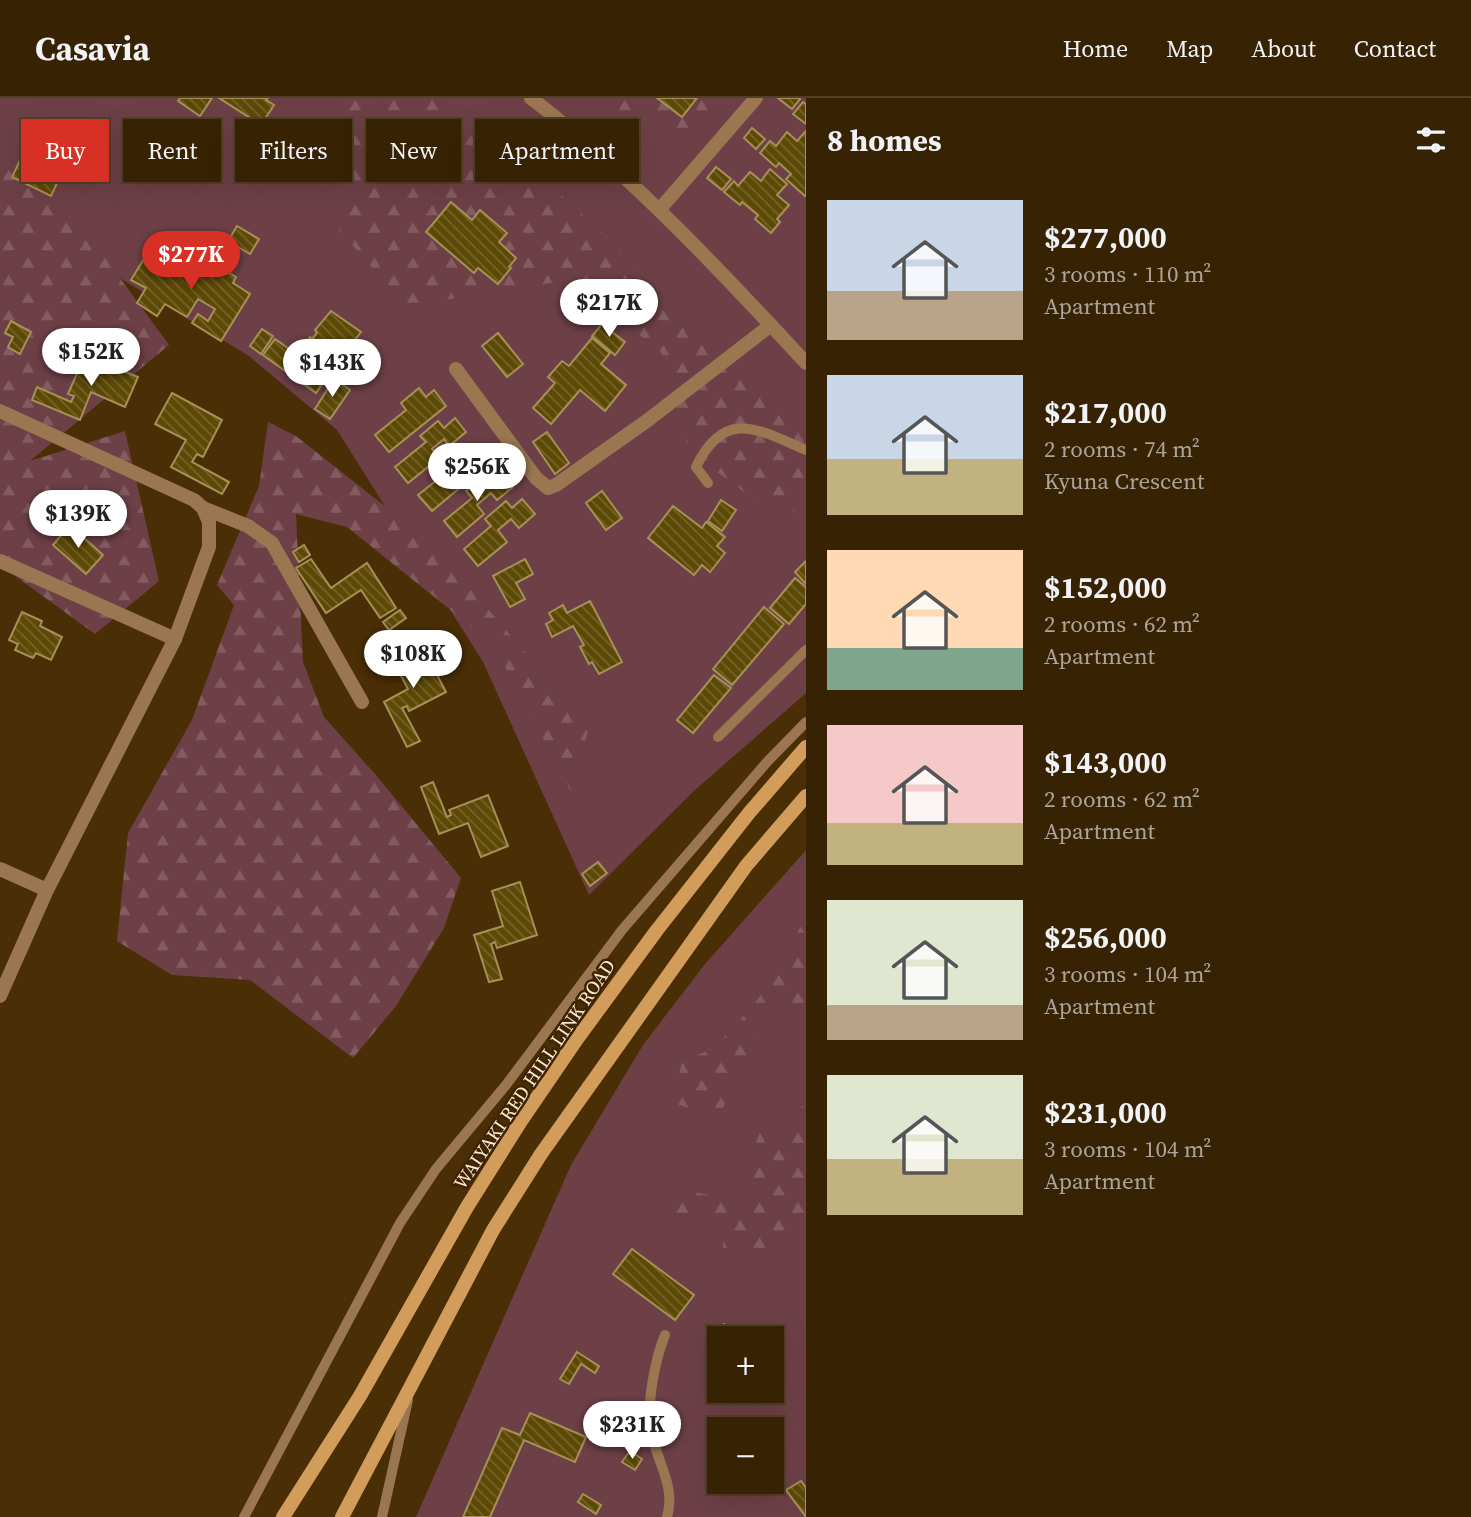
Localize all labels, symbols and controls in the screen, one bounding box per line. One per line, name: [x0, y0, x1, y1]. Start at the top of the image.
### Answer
text: Casavia: [35, 26, 150, 71]
text: Home: [1063, 32, 1128, 65]
text: Map: [1166, 32, 1213, 65]
text: About: [1251, 32, 1316, 65]
text: Contact: [1354, 32, 1436, 65]
chip: Buy: [21, 119, 109, 182]
chip: Rent: [123, 119, 221, 182]
chip: Filters: [235, 119, 352, 182]
chip: New: [366, 119, 461, 182]
chip: Apartment: [475, 119, 639, 182]
text: 8 homes: [827, 120, 942, 161]
icon: filters: [1412, 121, 1450, 159]
text: $277,000: [1044, 217, 1167, 258]
icon: home: [883, 228, 967, 312]
pin: $277K: [142, 232, 240, 291]
text: $277K: [158, 238, 224, 270]
text: 3 rooms · 110 m²: [1044, 258, 1211, 290]
pin: $217K: [560, 280, 658, 339]
text: $217K: [576, 286, 642, 318]
text: Apartment: [1044, 290, 1155, 322]
pin: $152K: [42, 328, 140, 388]
text: $152K: [58, 335, 124, 367]
pin: $143K: [283, 340, 381, 399]
text: $143K: [299, 346, 365, 378]
text: $217,000: [1044, 392, 1167, 433]
icon: home: [883, 403, 967, 487]
text: 2 rooms · 74 m²: [1044, 433, 1200, 465]
pin: $256K: [428, 444, 526, 503]
text: $256K: [444, 450, 510, 482]
text: Kyuna Crescent: [1044, 465, 1204, 497]
pin: $139K: [29, 490, 127, 550]
text: $139K: [45, 497, 111, 529]
text: $152,000: [1044, 567, 1167, 608]
icon: home: [883, 578, 967, 662]
text: 2 rooms · 62 m²: [1044, 608, 1200, 640]
pin: $108K: [364, 630, 462, 690]
text: $108K: [380, 637, 446, 669]
text: Apartment: [1044, 640, 1155, 672]
text: $143,000: [1044, 742, 1167, 783]
icon: home: [883, 753, 967, 837]
text: 2 rooms · 62 m²: [1044, 783, 1200, 815]
text: Apartment: [1044, 815, 1155, 847]
text: $256,000: [1044, 917, 1167, 958]
icon: home: [883, 928, 967, 1012]
street label: WAIYAKI RED HILL LINK ROAD: [447, 954, 621, 1194]
text: 3 rooms · 104 m²: [1044, 958, 1211, 990]
text: Apartment: [1044, 990, 1155, 1022]
text: $231,000: [1044, 1092, 1167, 1133]
icon: home: [883, 1103, 967, 1187]
text: 3 rooms · 104 m²: [1044, 1133, 1211, 1165]
text: Apartment: [1044, 1165, 1155, 1197]
map controls: [707, 1326, 784, 1494]
button: +: [707, 1326, 784, 1403]
pin: $231K: [583, 1402, 681, 1461]
text: $231K: [599, 1408, 665, 1440]
button: −: [707, 1417, 784, 1494]

